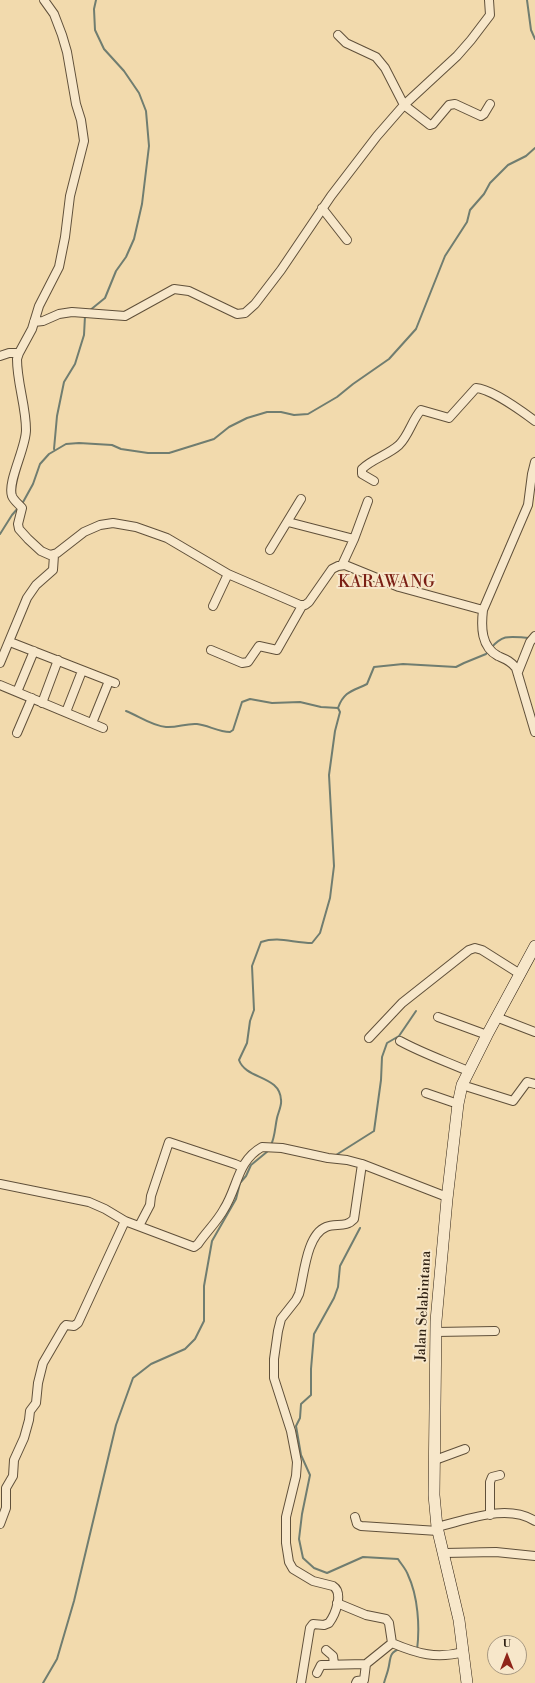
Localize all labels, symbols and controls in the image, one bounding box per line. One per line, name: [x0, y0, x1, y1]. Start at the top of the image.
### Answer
district label: KARAWANG: [338, 573, 436, 593]
street label: Jalan Selabintana: [413, 1250, 435, 1362]
north arrow: [487, 1635, 527, 1675]
text: U: [503, 1637, 511, 1651]

